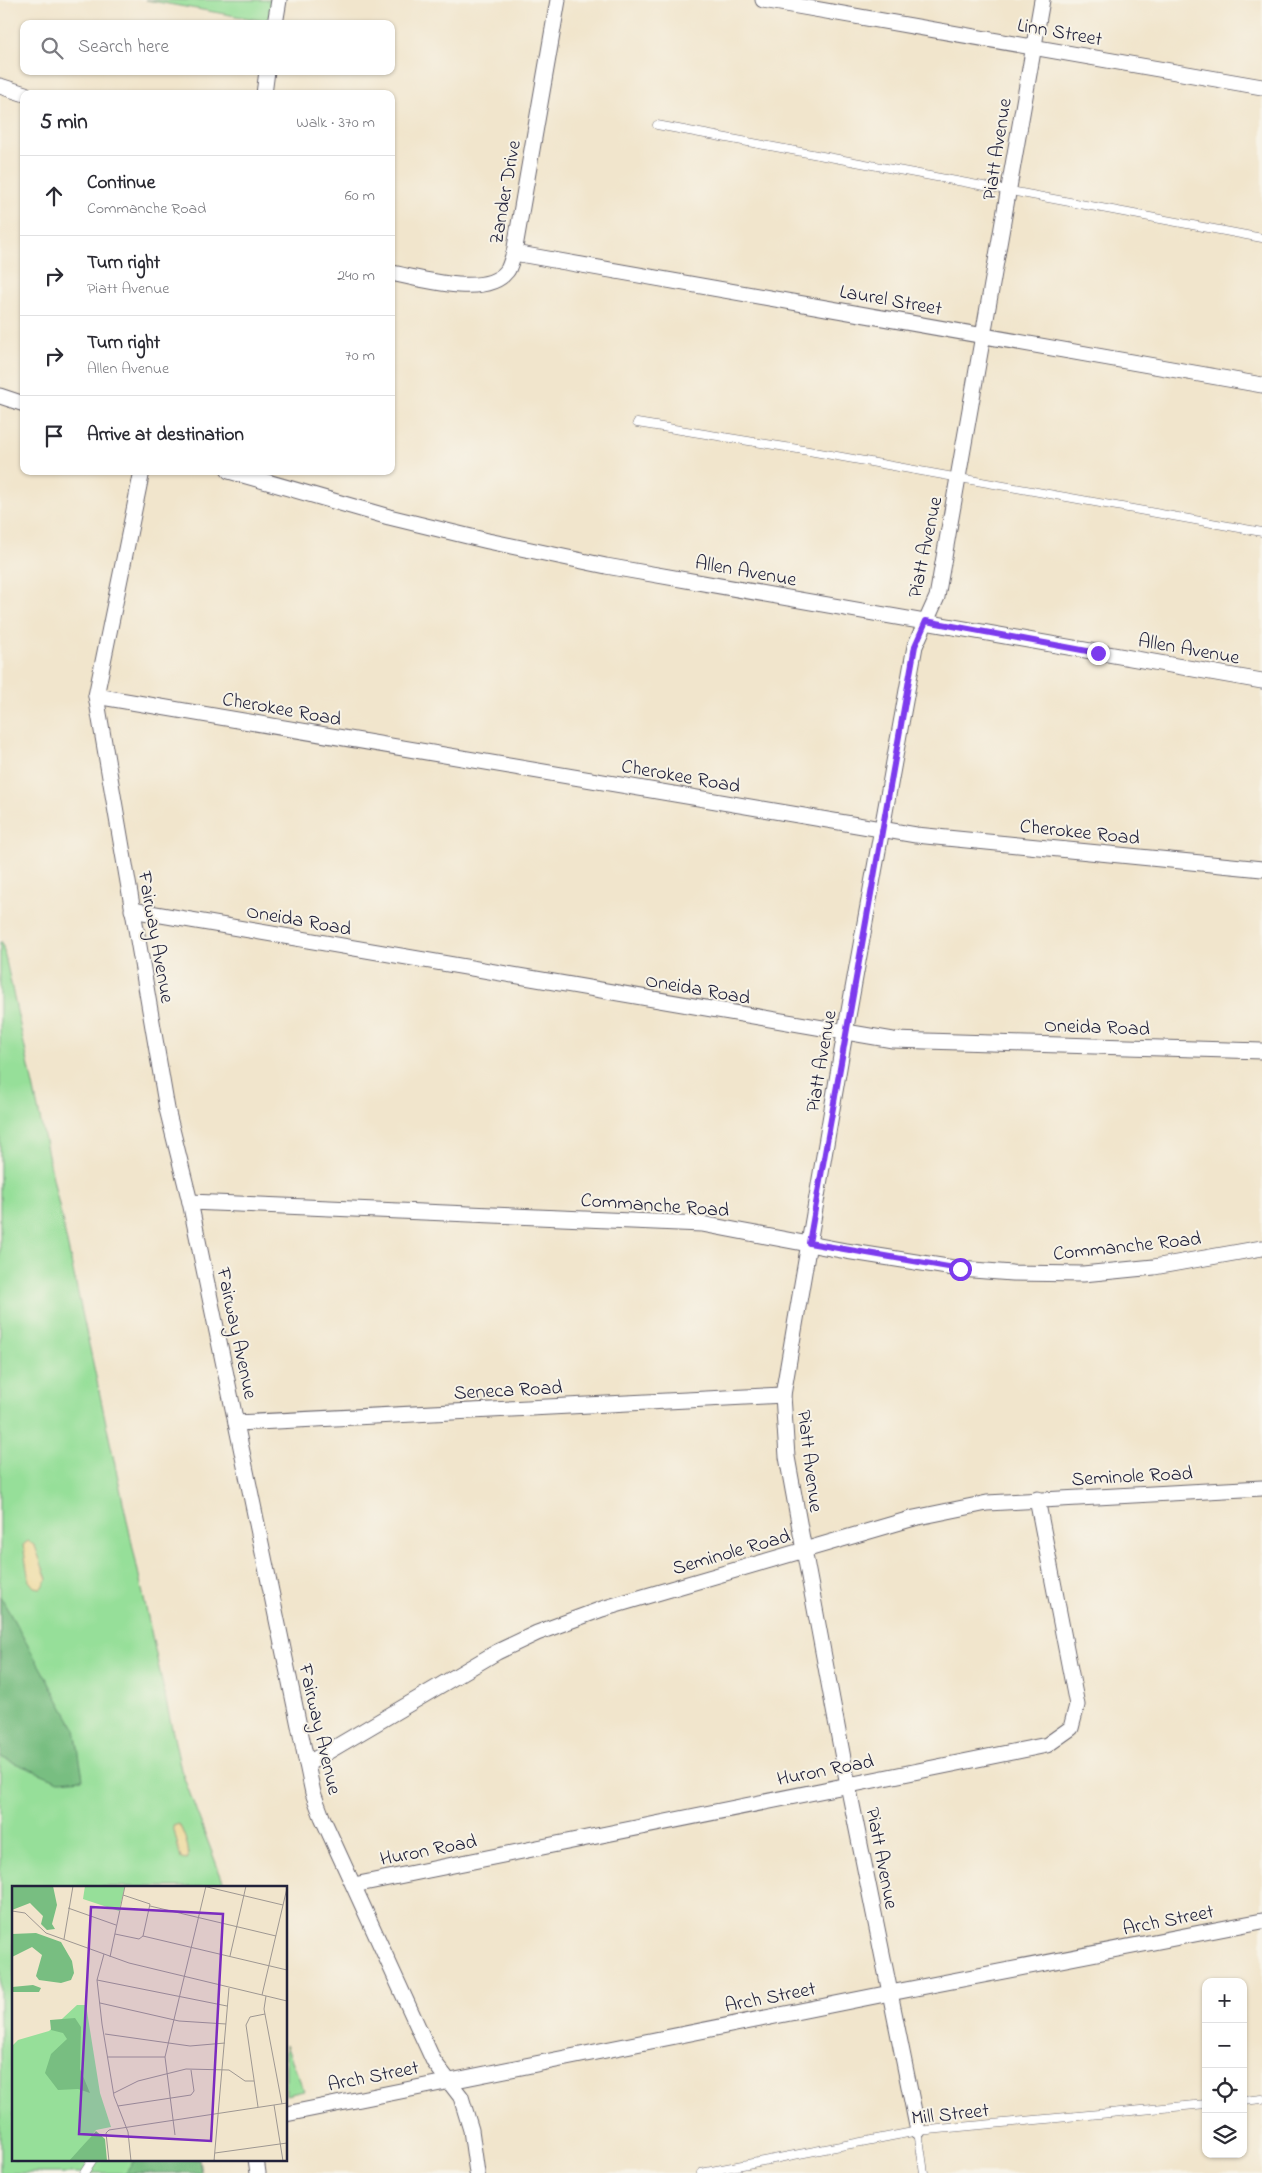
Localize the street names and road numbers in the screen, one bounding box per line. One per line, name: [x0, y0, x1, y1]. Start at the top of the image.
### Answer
street label: Linn Street: [1015, 12, 1105, 55]
street label: Piatt Avenue: [976, 96, 1021, 203]
street label: Zander Drive: [483, 138, 530, 247]
street label: Laurel Street: [837, 278, 944, 325]
street label: Piatt Avenue: [902, 494, 951, 601]
street label: Allen Avenue: [692, 549, 799, 596]
street label: Allen Avenue: [1135, 627, 1242, 674]
street label: Cherokee Road: [220, 686, 343, 735]
street label: Cherokee Road: [619, 753, 742, 802]
street label: Cherokee Road: [1018, 813, 1141, 854]
street label: Fairway Avenue: [129, 868, 180, 1006]
street label: Oneida Road: [244, 898, 353, 945]
street label: Oneida Road: [643, 967, 752, 1014]
street label: Piatt Avenue: [799, 1008, 846, 1115]
street label: Oneida Road: [1043, 1012, 1150, 1045]
street label: Commanche Road: [580, 1187, 730, 1226]
street label: Commanche Road: [1052, 1225, 1203, 1270]
street label: Fairway Avenue: [207, 1264, 264, 1402]
street label: Seneca Road: [453, 1374, 563, 1409]
street label: Piatt Avenue: [788, 1408, 829, 1514]
street label: Seminole Road: [1071, 1460, 1194, 1495]
street label: Seminole Road: [669, 1523, 794, 1584]
street label: Fairway Avenue: [289, 1660, 348, 1798]
street label: Huron Road: [775, 1748, 876, 1795]
street label: Piatt Avenue: [856, 1805, 905, 1912]
street label: Huron Road: [378, 1828, 479, 1875]
street label: Arch Street: [1120, 1898, 1217, 1944]
street label: Arch Street: [722, 1975, 819, 2021]
street label: Arch Street: [325, 2054, 422, 2100]
street label: Mill Street: [910, 2097, 991, 2134]

